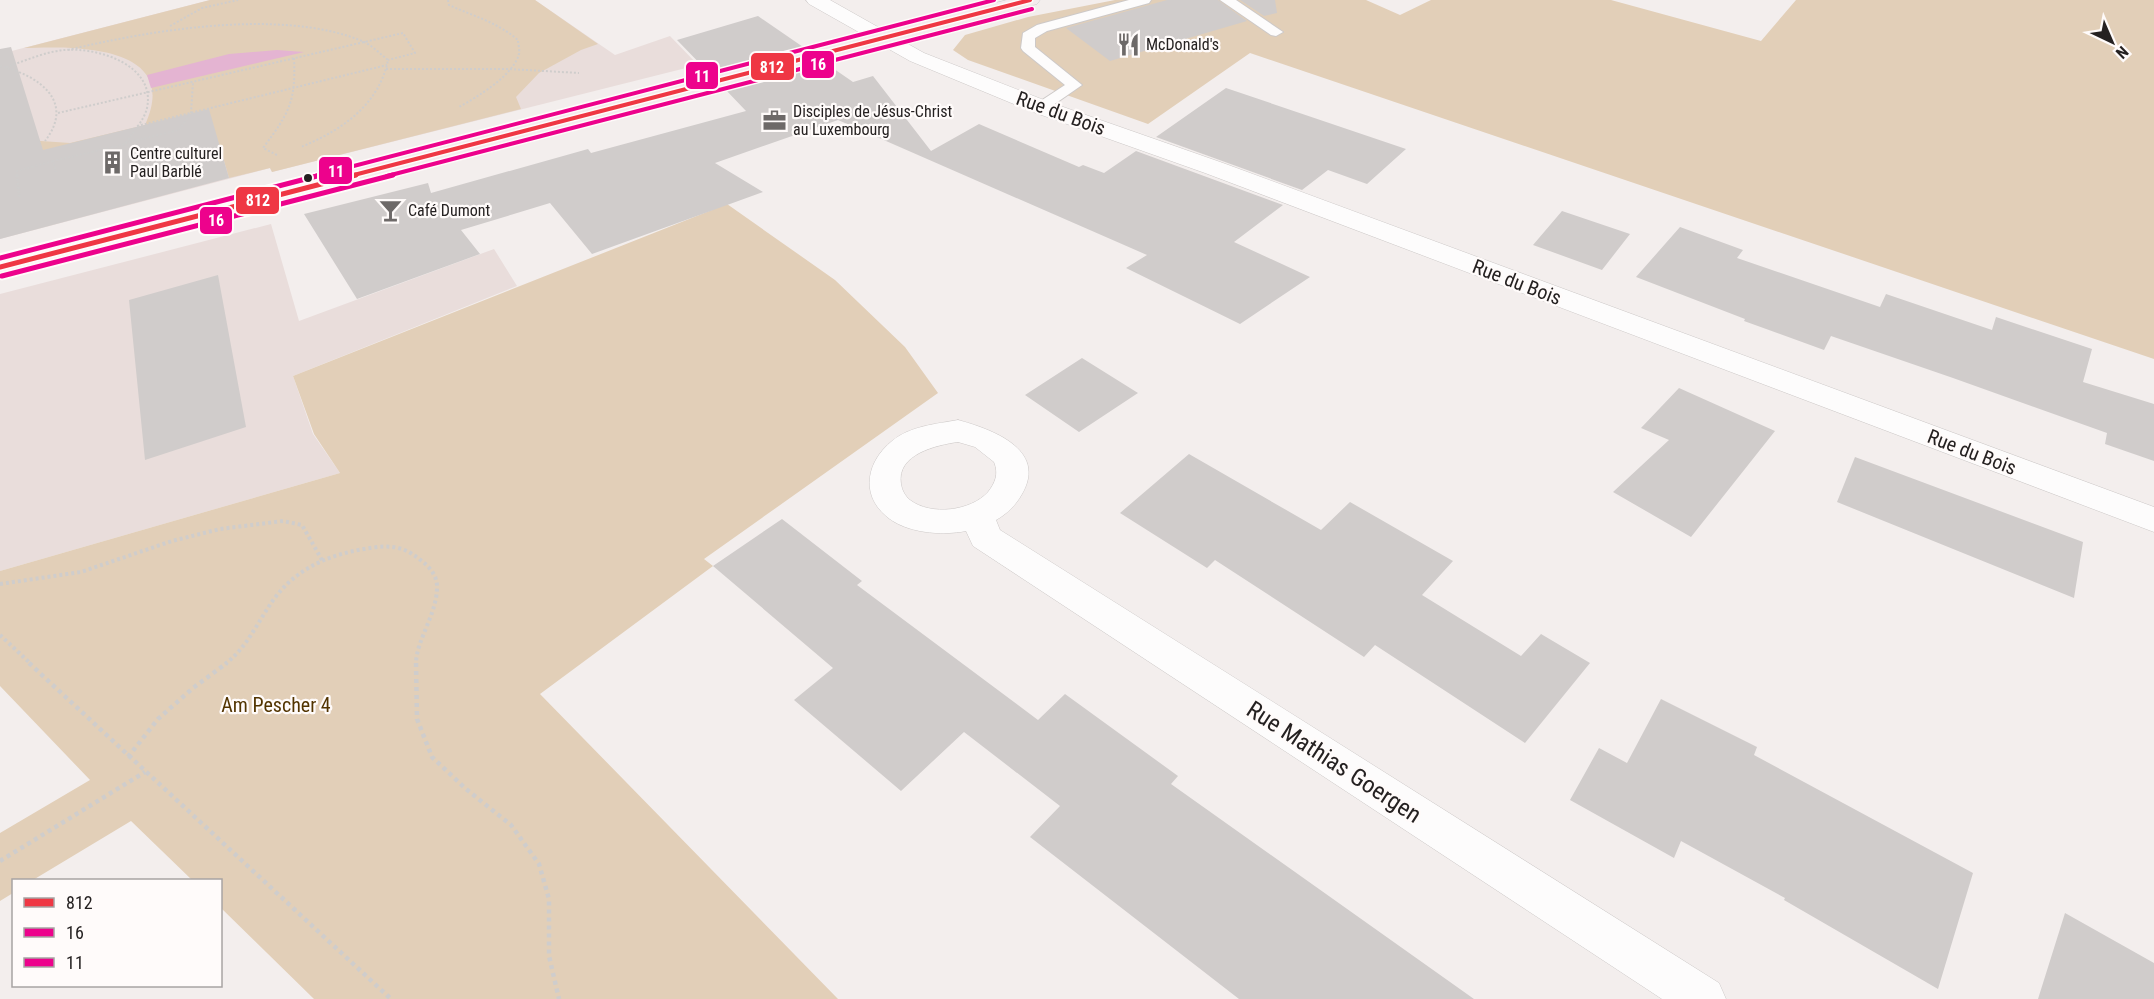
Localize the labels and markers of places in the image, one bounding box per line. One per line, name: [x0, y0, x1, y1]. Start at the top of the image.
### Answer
restaurant icon: McDonald's: [1115, 31, 1141, 57]
place label: McDonald's: [1146, 35, 1219, 54]
place label: Disciples de Jésus-Christ au Luxembourg: [793, 102, 952, 139]
office icon: Disciples de Jésus-Christ au Luxembourg: [762, 107, 788, 133]
place label: Centre culturel Paul Barblé: [130, 144, 222, 181]
building icon: Centre culturel Paul Barblé: [99, 149, 125, 175]
unlabelled marker: [302, 172, 314, 184]
bar icon: Café Dumont: [377, 197, 403, 223]
place label: Café Dumont: [408, 201, 490, 220]

